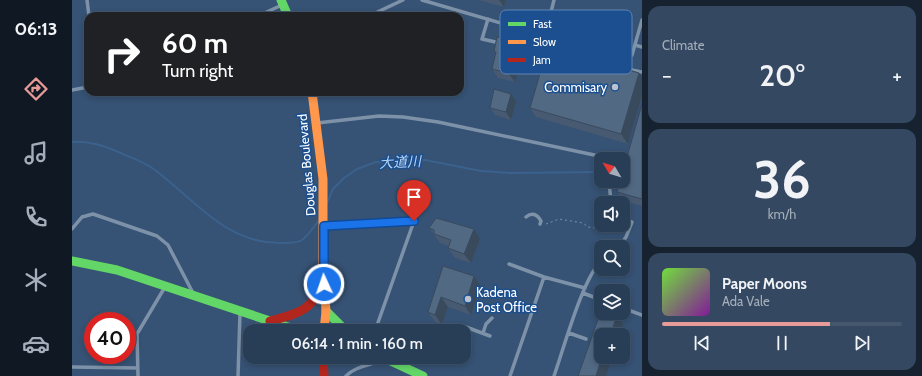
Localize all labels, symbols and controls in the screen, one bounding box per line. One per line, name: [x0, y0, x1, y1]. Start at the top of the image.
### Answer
legend: [500, 10, 632, 74]
text: Fast: [533, 17, 552, 31]
text: 06:13: [14, 18, 58, 40]
text: 60 m: [162, 26, 228, 60]
icon: right: [96, 28, 148, 80]
text: Slow: [533, 35, 556, 49]
text: Climate: [662, 37, 704, 53]
text: Jam: [532, 53, 551, 67]
text: 20°: [759, 57, 805, 94]
text: Turn right: [162, 60, 233, 82]
text: −: [662, 62, 672, 89]
text: +: [892, 62, 902, 89]
icon: directions: [22, 75, 50, 103]
place label: Commisary: [544, 79, 607, 95]
marker: Commisary: [610, 82, 620, 92]
street label: Douglas Boulevard: [294, 113, 318, 217]
icon: music: [22, 139, 50, 167]
text: 36: [753, 148, 811, 211]
water label: 大道川: [379, 152, 423, 172]
north arrow: [594, 152, 630, 188]
map controls: [594, 152, 630, 364]
pin: [397, 180, 431, 221]
icon: arrive: [403, 186, 425, 208]
button: sound: [594, 196, 630, 232]
icon: phone: [22, 203, 50, 231]
text: km/h: [768, 206, 796, 222]
button: search: [594, 240, 630, 276]
position arrow: [303, 263, 345, 305]
icon: climate: [22, 266, 50, 294]
text: Paper Moons: [722, 275, 807, 293]
place label: Kadena Post Office: [476, 284, 537, 315]
button: layers: [594, 284, 630, 320]
text: Ada Vale: [722, 293, 770, 309]
marker: Kadena Post Office: [463, 294, 473, 304]
speed limit sign: 40: [84, 312, 136, 364]
button: +: [594, 328, 630, 364]
icon: car: [22, 330, 50, 358]
icon: previous: [691, 332, 713, 354]
icon: pause: [771, 332, 793, 354]
icon: next: [851, 332, 873, 354]
text: 06:14 · 1 min · 160 m: [291, 335, 423, 353]

